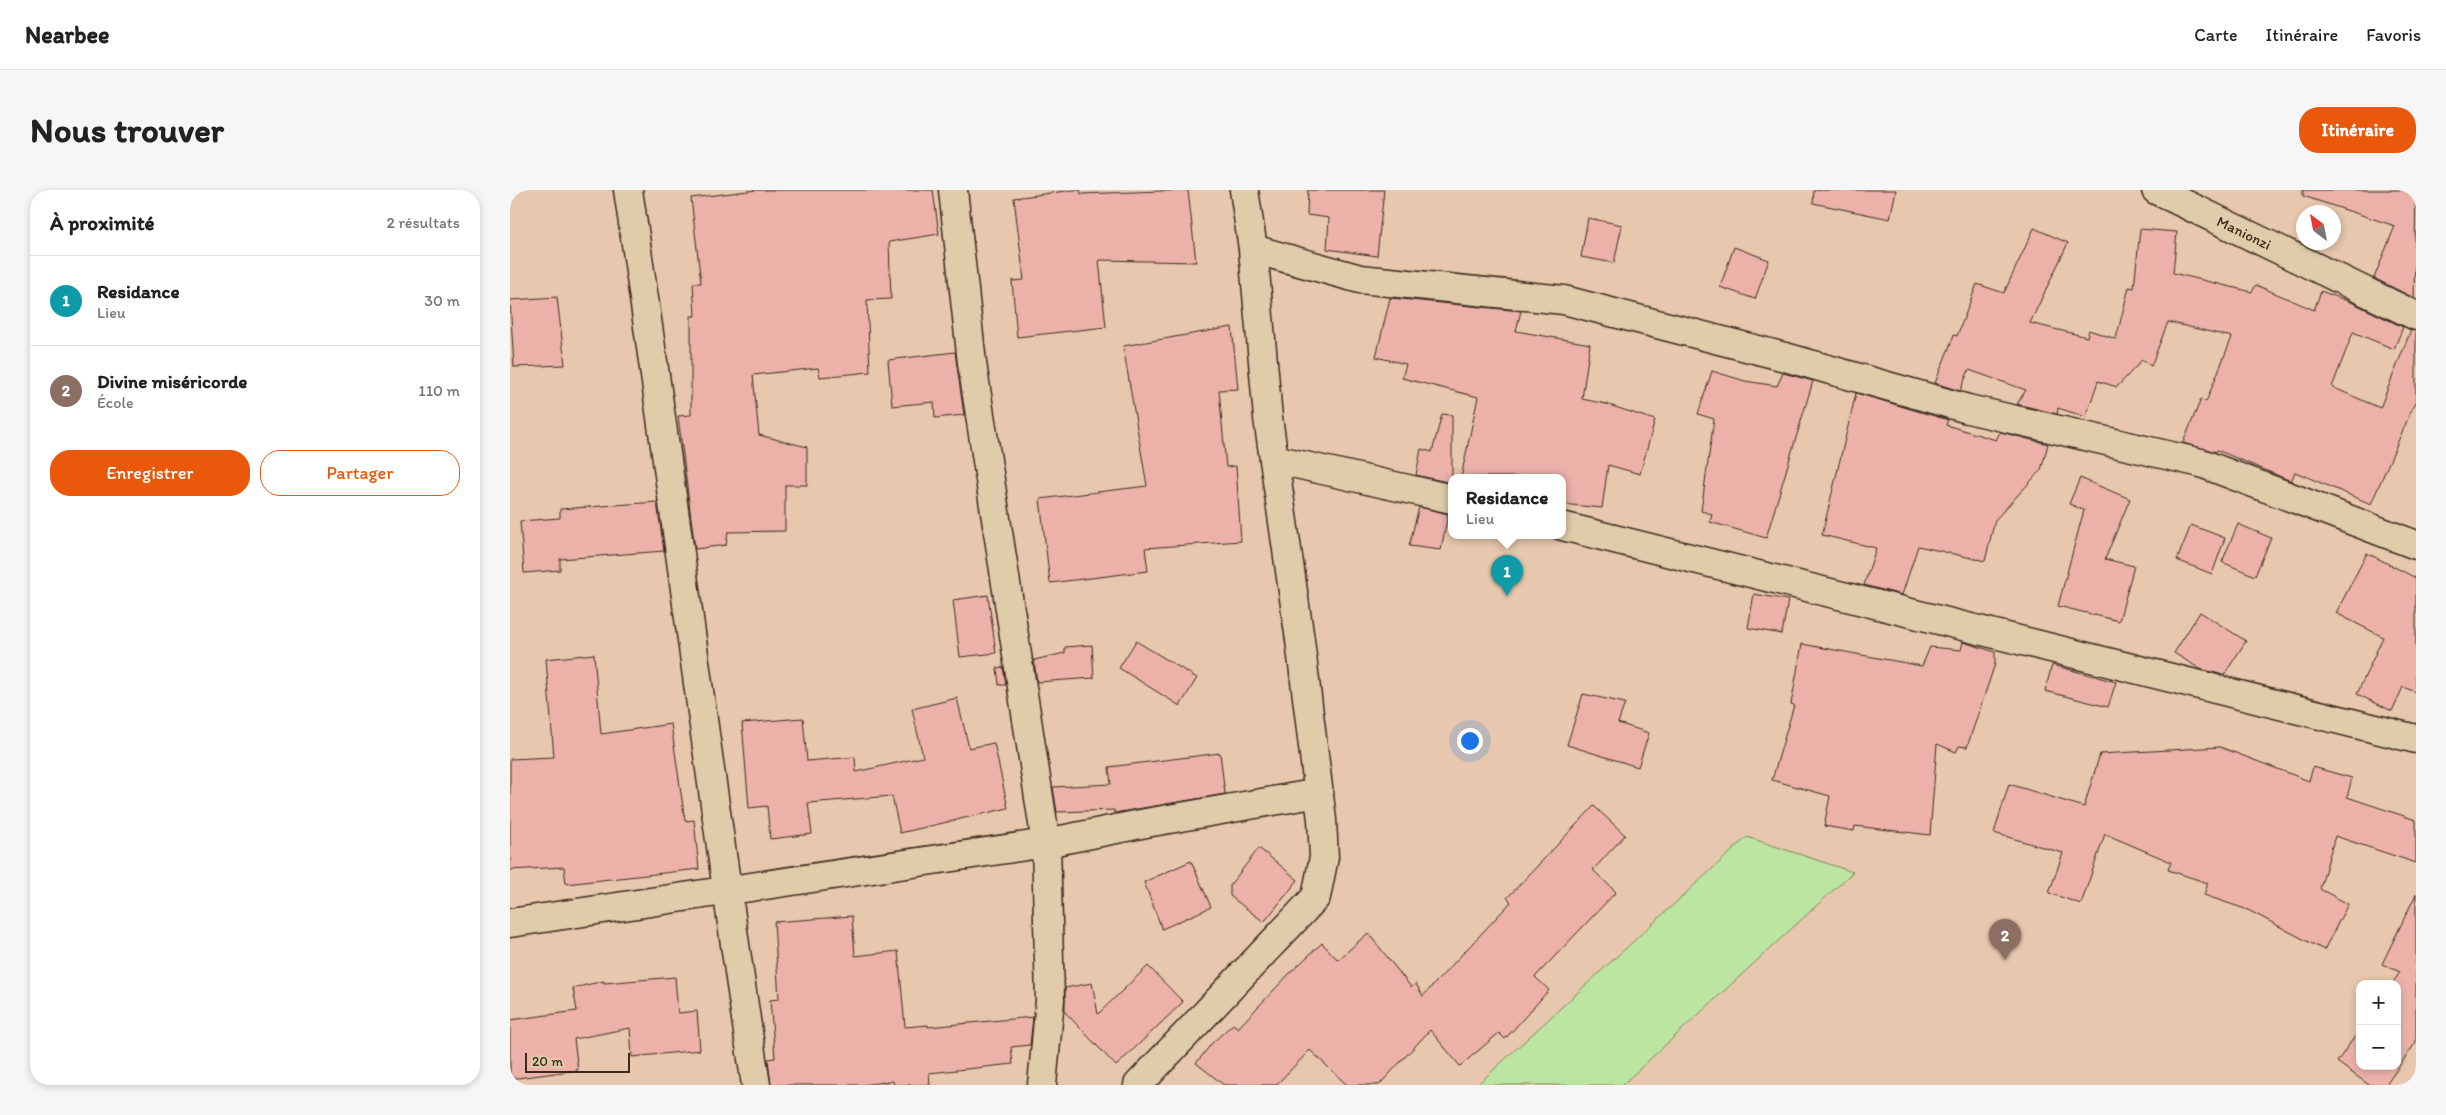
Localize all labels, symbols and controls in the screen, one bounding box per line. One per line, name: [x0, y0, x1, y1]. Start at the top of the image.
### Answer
text: Nearbee: [25, 20, 109, 49]
text: Carte: [2194, 24, 2238, 46]
text: Itinéraire: [2266, 24, 2338, 46]
text: Favoris: [2366, 24, 2421, 46]
button: Itinéraire: [2299, 107, 2416, 153]
text: Nous trouver: [30, 109, 224, 151]
north arrow: [2296, 205, 2341, 250]
text: À proximité: [50, 210, 155, 235]
street label: Manionzi: [2214, 212, 2274, 254]
text: 2 résultats: [386, 213, 460, 232]
text: Residance: [97, 280, 180, 303]
text: 1: [62, 291, 70, 310]
text: 30 m: [424, 291, 460, 310]
text: Lieu: [97, 303, 126, 322]
text: Divine miséricorde: [97, 370, 247, 393]
text: 2: [62, 381, 70, 400]
text: 110 m: [418, 381, 460, 400]
text: École: [97, 393, 134, 412]
button: Enregistrer: [50, 450, 250, 496]
button: Partager: [260, 450, 460, 496]
popup: [1448, 474, 1566, 539]
text: Residance: [1466, 486, 1548, 509]
text: Lieu: [1466, 509, 1494, 528]
pin: 1: [1491, 555, 1523, 596]
your location: [1457, 728, 1483, 754]
pin: 2: [1989, 919, 2021, 960]
map controls: [2356, 980, 2401, 1070]
button: +: [2356, 980, 2401, 1025]
button: −: [2356, 1025, 2401, 1070]
scale bar: [525, 1050, 630, 1073]
text: 20 m: [532, 1053, 563, 1070]

